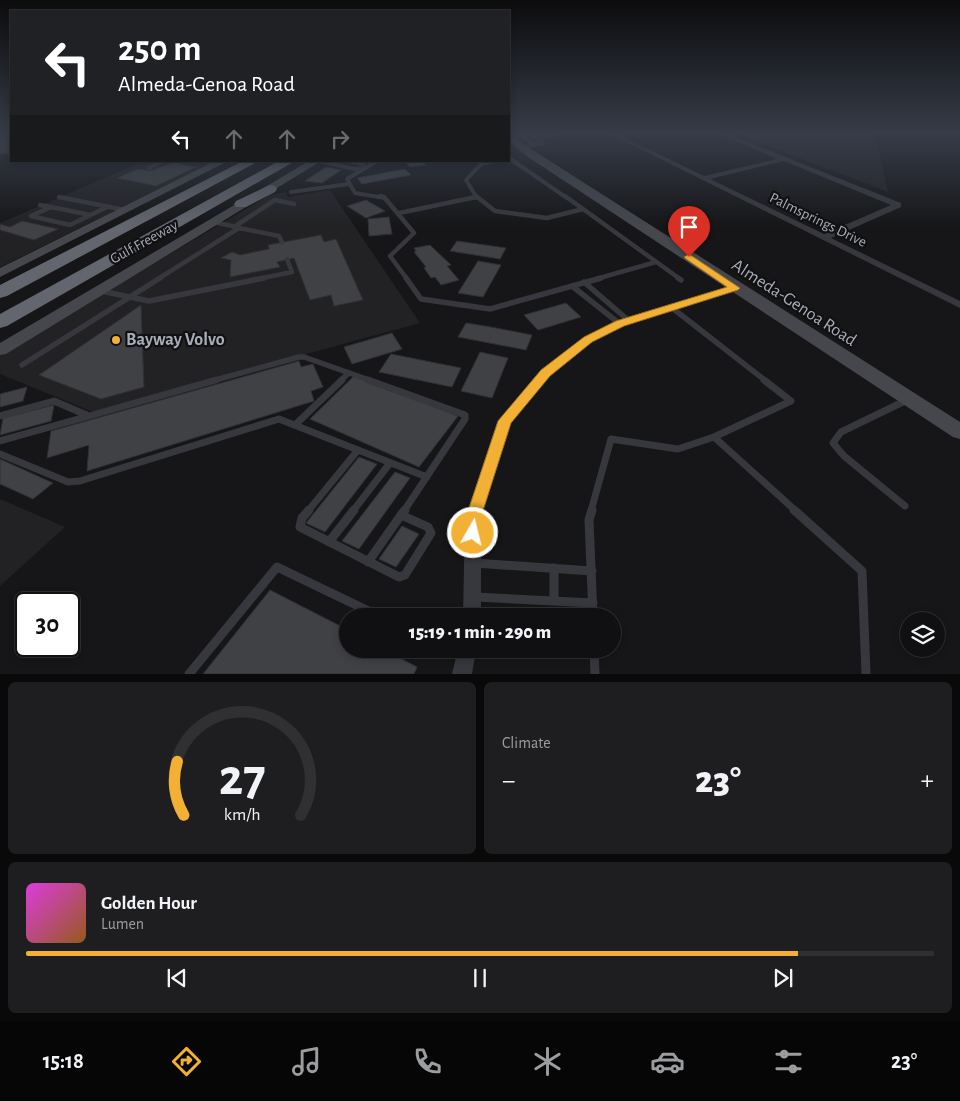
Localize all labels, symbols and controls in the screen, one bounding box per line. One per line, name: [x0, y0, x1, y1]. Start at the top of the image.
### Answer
icon: left: [35, 30, 100, 95]
text: 250 m: [118, 32, 201, 67]
text: Almeda-Genoa Road: [118, 73, 295, 95]
icon: left: [167, 125, 195, 153]
icon: ahead: [220, 125, 248, 153]
icon: ahead: [273, 125, 301, 153]
icon: right: [326, 125, 354, 153]
street label: Palmsprings Drive: [767, 190, 869, 250]
pin: [668, 206, 710, 257]
icon: arrive: [675, 213, 703, 241]
street label: Gulf Freeway: [108, 217, 181, 267]
street label: Almeda-Genoa Road: [728, 256, 860, 350]
place label: Bayway Volvo: [126, 331, 225, 349]
marker: Bayway Volvo: [110, 334, 122, 346]
position arrow: [446, 506, 498, 558]
speed limit sign: 30: [15, 592, 80, 657]
map controls: [900, 612, 945, 657]
button: layers: [900, 612, 945, 657]
text: 15:19 · 1 min · 290 m: [409, 623, 551, 642]
text: Climate: [502, 735, 551, 751]
text: 27: [219, 752, 265, 804]
text: 23°: [695, 762, 741, 800]
text: −: [502, 767, 515, 795]
text: +: [921, 767, 934, 795]
text: km/h: [224, 806, 260, 824]
text: Golden Hour: [101, 894, 197, 913]
text: Lumen: [101, 916, 144, 932]
icon: previous: [163, 964, 191, 992]
icon: pause: [466, 964, 494, 992]
icon: next: [769, 964, 797, 992]
icon: directions: [169, 1044, 204, 1079]
icon: music: [289, 1044, 324, 1079]
icon: phone: [410, 1044, 445, 1079]
icon: climate: [530, 1044, 565, 1079]
icon: car: [650, 1044, 685, 1079]
icon: filters: [771, 1044, 806, 1079]
text: 15:18: [43, 1050, 84, 1072]
text: 23°: [891, 1050, 917, 1072]

